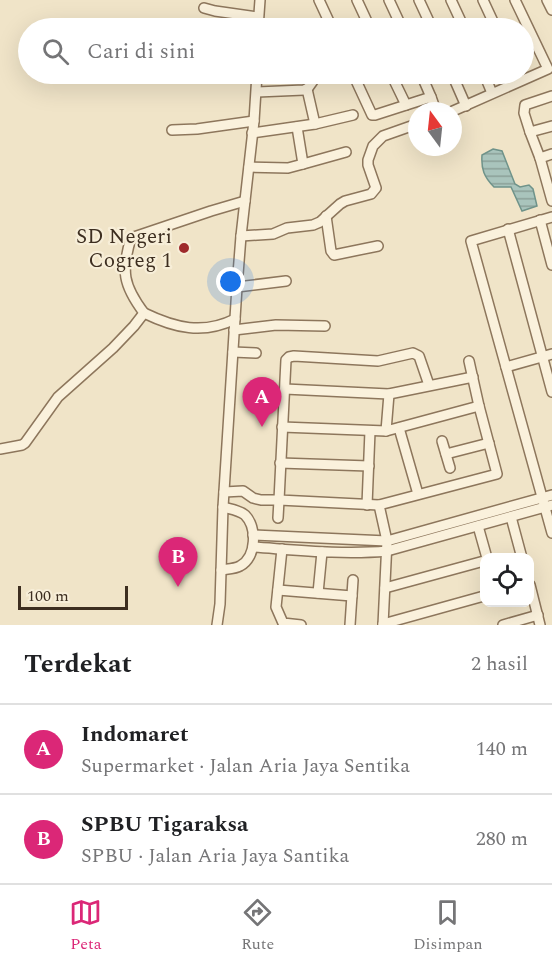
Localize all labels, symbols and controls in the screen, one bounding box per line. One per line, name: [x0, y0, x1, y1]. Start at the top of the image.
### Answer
search box: [18, 18, 534, 84]
icon: search: [39, 35, 72, 68]
text: Cari di sini: [87, 35, 196, 68]
north arrow: [408, 102, 462, 156]
place label: SD Negeri Cogreg 1: [76, 221, 172, 277]
marker: SD Negeri Cogreg 1: [177, 241, 191, 255]
your location: [216, 267, 245, 296]
pin: A: [242, 378, 282, 427]
pin: B: [158, 538, 198, 587]
map controls: [480, 553, 534, 607]
button: locate: [480, 553, 534, 607]
scale bar: [18, 583, 128, 610]
text: 100 m: [27, 584, 69, 608]
text: Terdekat: [24, 644, 132, 684]
text: 2 hasil: [471, 649, 528, 679]
text: Indomaret: [81, 718, 188, 751]
text: A: [36, 734, 51, 764]
text: 140 m: [476, 734, 528, 764]
text: Supermarket · Jalan Aria Jaya Sentika: [81, 751, 410, 781]
text: SPBU Tigaraksa: [81, 808, 248, 841]
text: B: [36, 824, 51, 854]
text: 280 m: [476, 824, 528, 854]
text: SPBU · Jalan Aria Jaya Santika: [81, 841, 349, 871]
tab: Peta: [69, 896, 102, 956]
tab: Rute: [241, 896, 274, 956]
tab: Disimpan: [413, 896, 483, 956]

